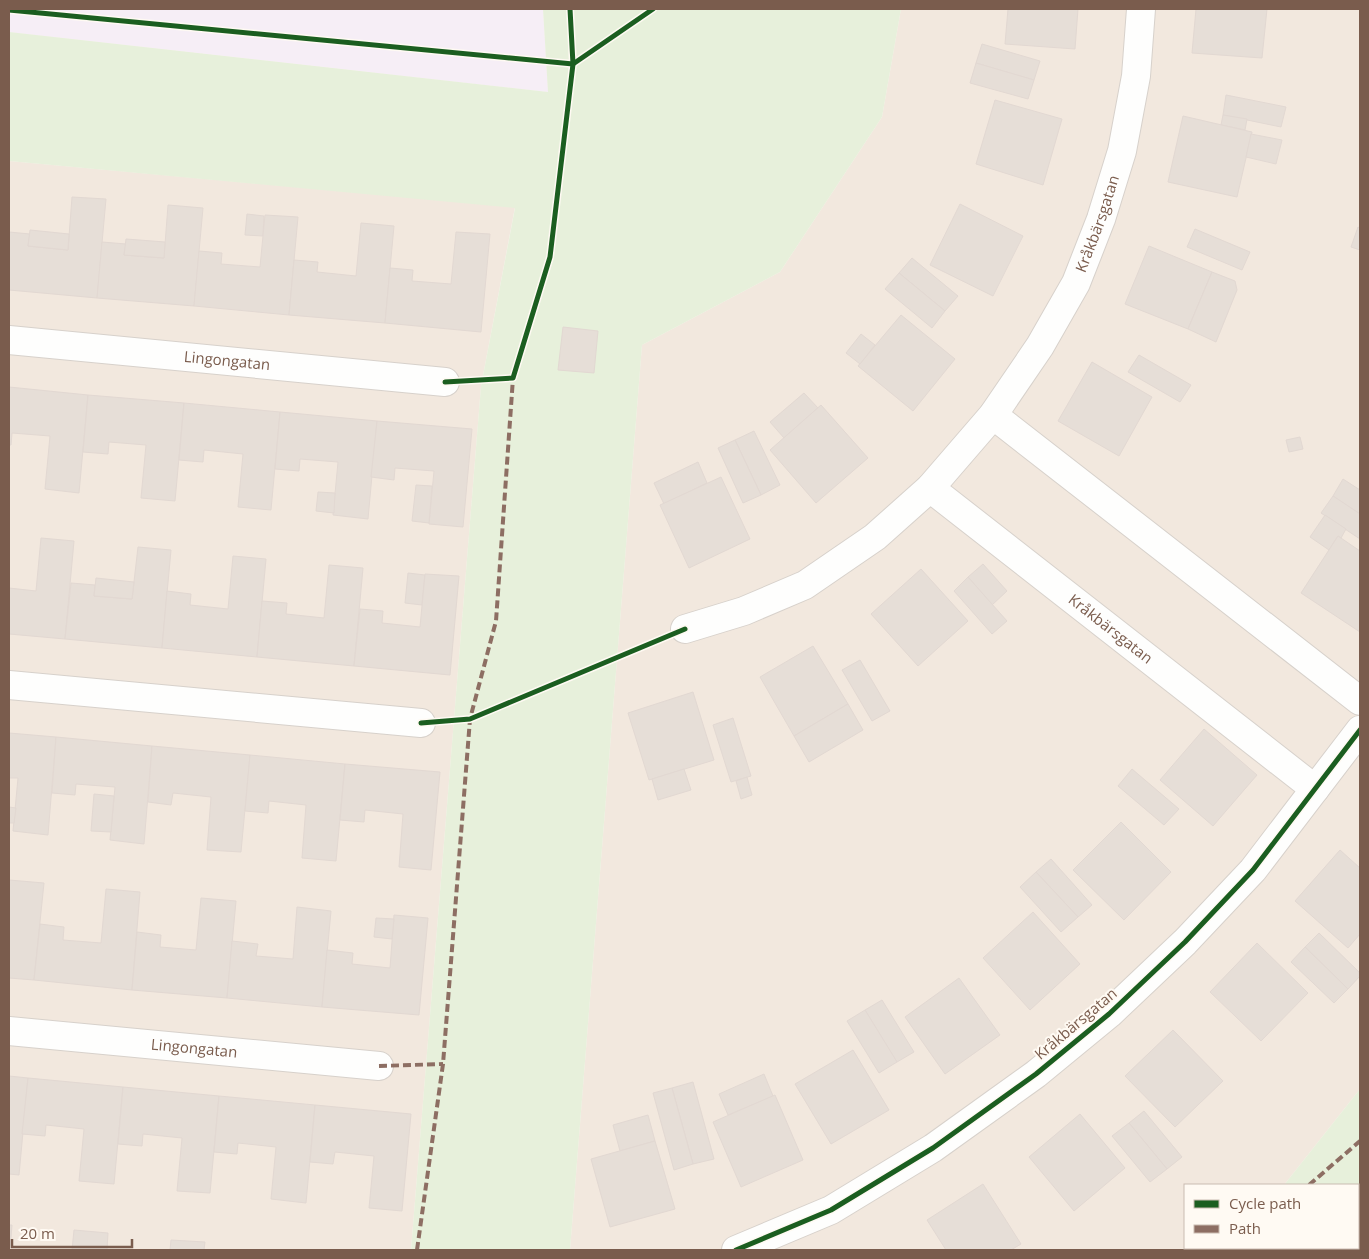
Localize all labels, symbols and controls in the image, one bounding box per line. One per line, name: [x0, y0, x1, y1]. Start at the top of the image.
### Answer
street label: Kråkbärsgatan: [1070, 173, 1123, 275]
street label: Lingongatan: [183, 346, 271, 374]
street label: Kråkbärsgatan: [1065, 589, 1157, 667]
street label: Kråkbärsgatan: [1030, 983, 1121, 1064]
street label: Lingongatan: [150, 1033, 238, 1062]
legend: [1184, 1184, 1359, 1249]
text: Cycle path: [1229, 1193, 1301, 1213]
scale bar: [12, 1216, 132, 1248]
text: Path: [1229, 1218, 1261, 1238]
text: 20 m: [20, 1223, 55, 1243]

